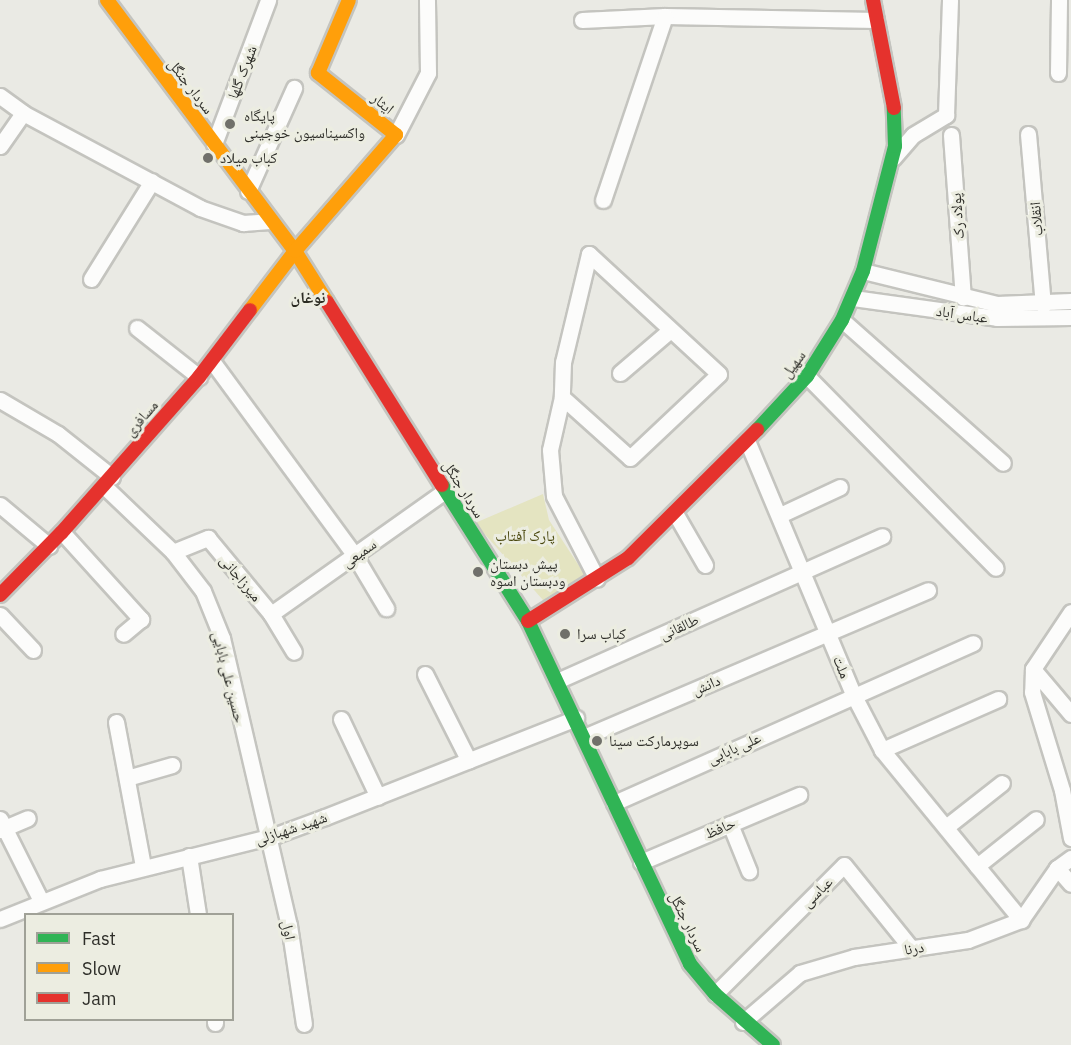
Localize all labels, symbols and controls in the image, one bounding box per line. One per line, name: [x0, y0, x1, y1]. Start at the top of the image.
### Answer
street label: شهرک گلها: [224, 43, 260, 101]
street label: سردار جنگل: [164, 55, 218, 117]
street label: ایثار: [368, 89, 398, 117]
place label: پایگاه واکسیناسیون خوجینی: [244, 106, 365, 141]
marker: پایگاه واکسیناسیون خوجینی: [221, 115, 239, 133]
place label: کباب میلاد: [220, 149, 277, 167]
marker: کباب میلاد: [201, 151, 215, 165]
street label: پولاد رک: [946, 192, 968, 240]
street label: انقلاب: [1026, 201, 1046, 237]
district label: نوغان: [291, 287, 325, 307]
street label: عباس آباد: [935, 301, 989, 327]
street label: سهیل: [777, 347, 809, 381]
street label: مسافری: [120, 396, 162, 440]
street label: سردار جنگل: [439, 457, 489, 521]
park label: پارک آفتاب: [495, 527, 555, 545]
street label: سمیعی: [338, 535, 380, 571]
street label: میرزاجانی: [216, 551, 266, 605]
place label: پیش دبستان ودبستان اسوه: [490, 554, 565, 589]
marker: پیش دبستان ودبستان اسوه: [471, 565, 485, 579]
street label: طالقانی: [657, 610, 701, 644]
place label: کباب سرا: [577, 625, 626, 643]
marker: کباب سرا: [558, 627, 572, 641]
street label: حسین علی بابایی: [209, 629, 249, 725]
street label: ملت: [829, 653, 855, 681]
street label: دانش: [689, 671, 723, 699]
street label: علی بابایی: [705, 728, 763, 768]
place label: سوپرمارکت سینا: [609, 732, 699, 750]
marker: سوپرمارکت سینا: [590, 734, 604, 748]
street label: شهید شهبازلی: [253, 808, 329, 848]
street label: حافظ: [702, 814, 738, 842]
street label: عباسی: [798, 873, 836, 911]
street label: سردار جنگل: [666, 889, 710, 955]
legend: [24, 913, 234, 1021]
street label: اول: [278, 919, 300, 941]
text: Fast: [82, 927, 116, 950]
street label: درنا: [903, 938, 925, 958]
text: Slow: [82, 957, 121, 980]
text: Jam: [82, 987, 117, 1010]

